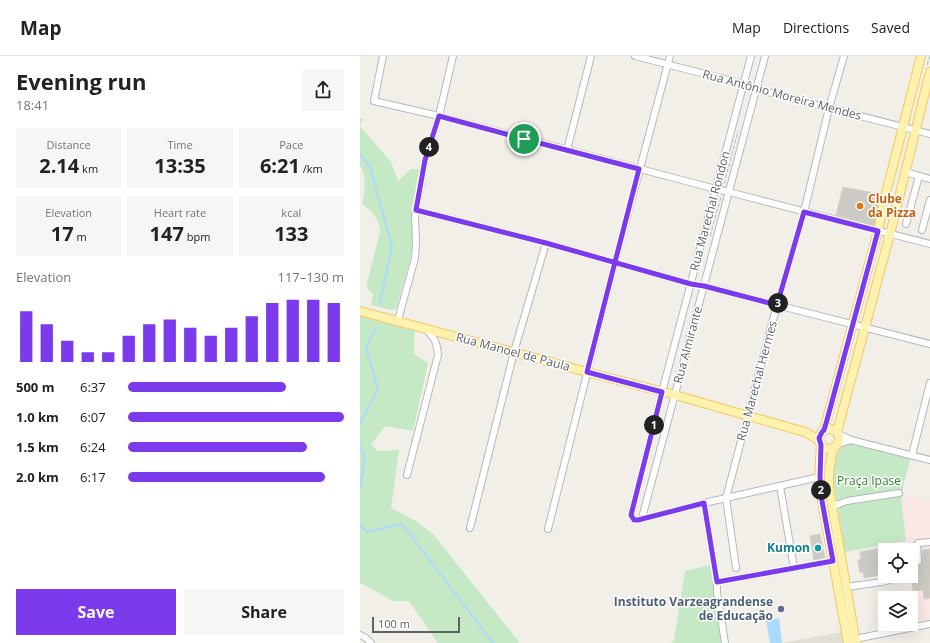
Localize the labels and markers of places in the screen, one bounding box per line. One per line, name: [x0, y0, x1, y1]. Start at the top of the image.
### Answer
pin: [507, 122, 541, 156]
pin: 4: [419, 137, 439, 157]
place label: Clube da Pizza: [868, 190, 916, 221]
marker: Clube da Pizza: [855, 201, 865, 211]
pin: 3: [768, 293, 788, 313]
pin: 1: [644, 415, 664, 435]
pin: 2: [811, 480, 831, 500]
place label: Kumon: [767, 539, 810, 556]
marker: Kumon: [813, 543, 823, 553]
place label: Instituto Varzeagrandense de Educação: [614, 593, 773, 624]
marker: Instituto Varzeagrandense de Educação: [776, 604, 786, 614]

